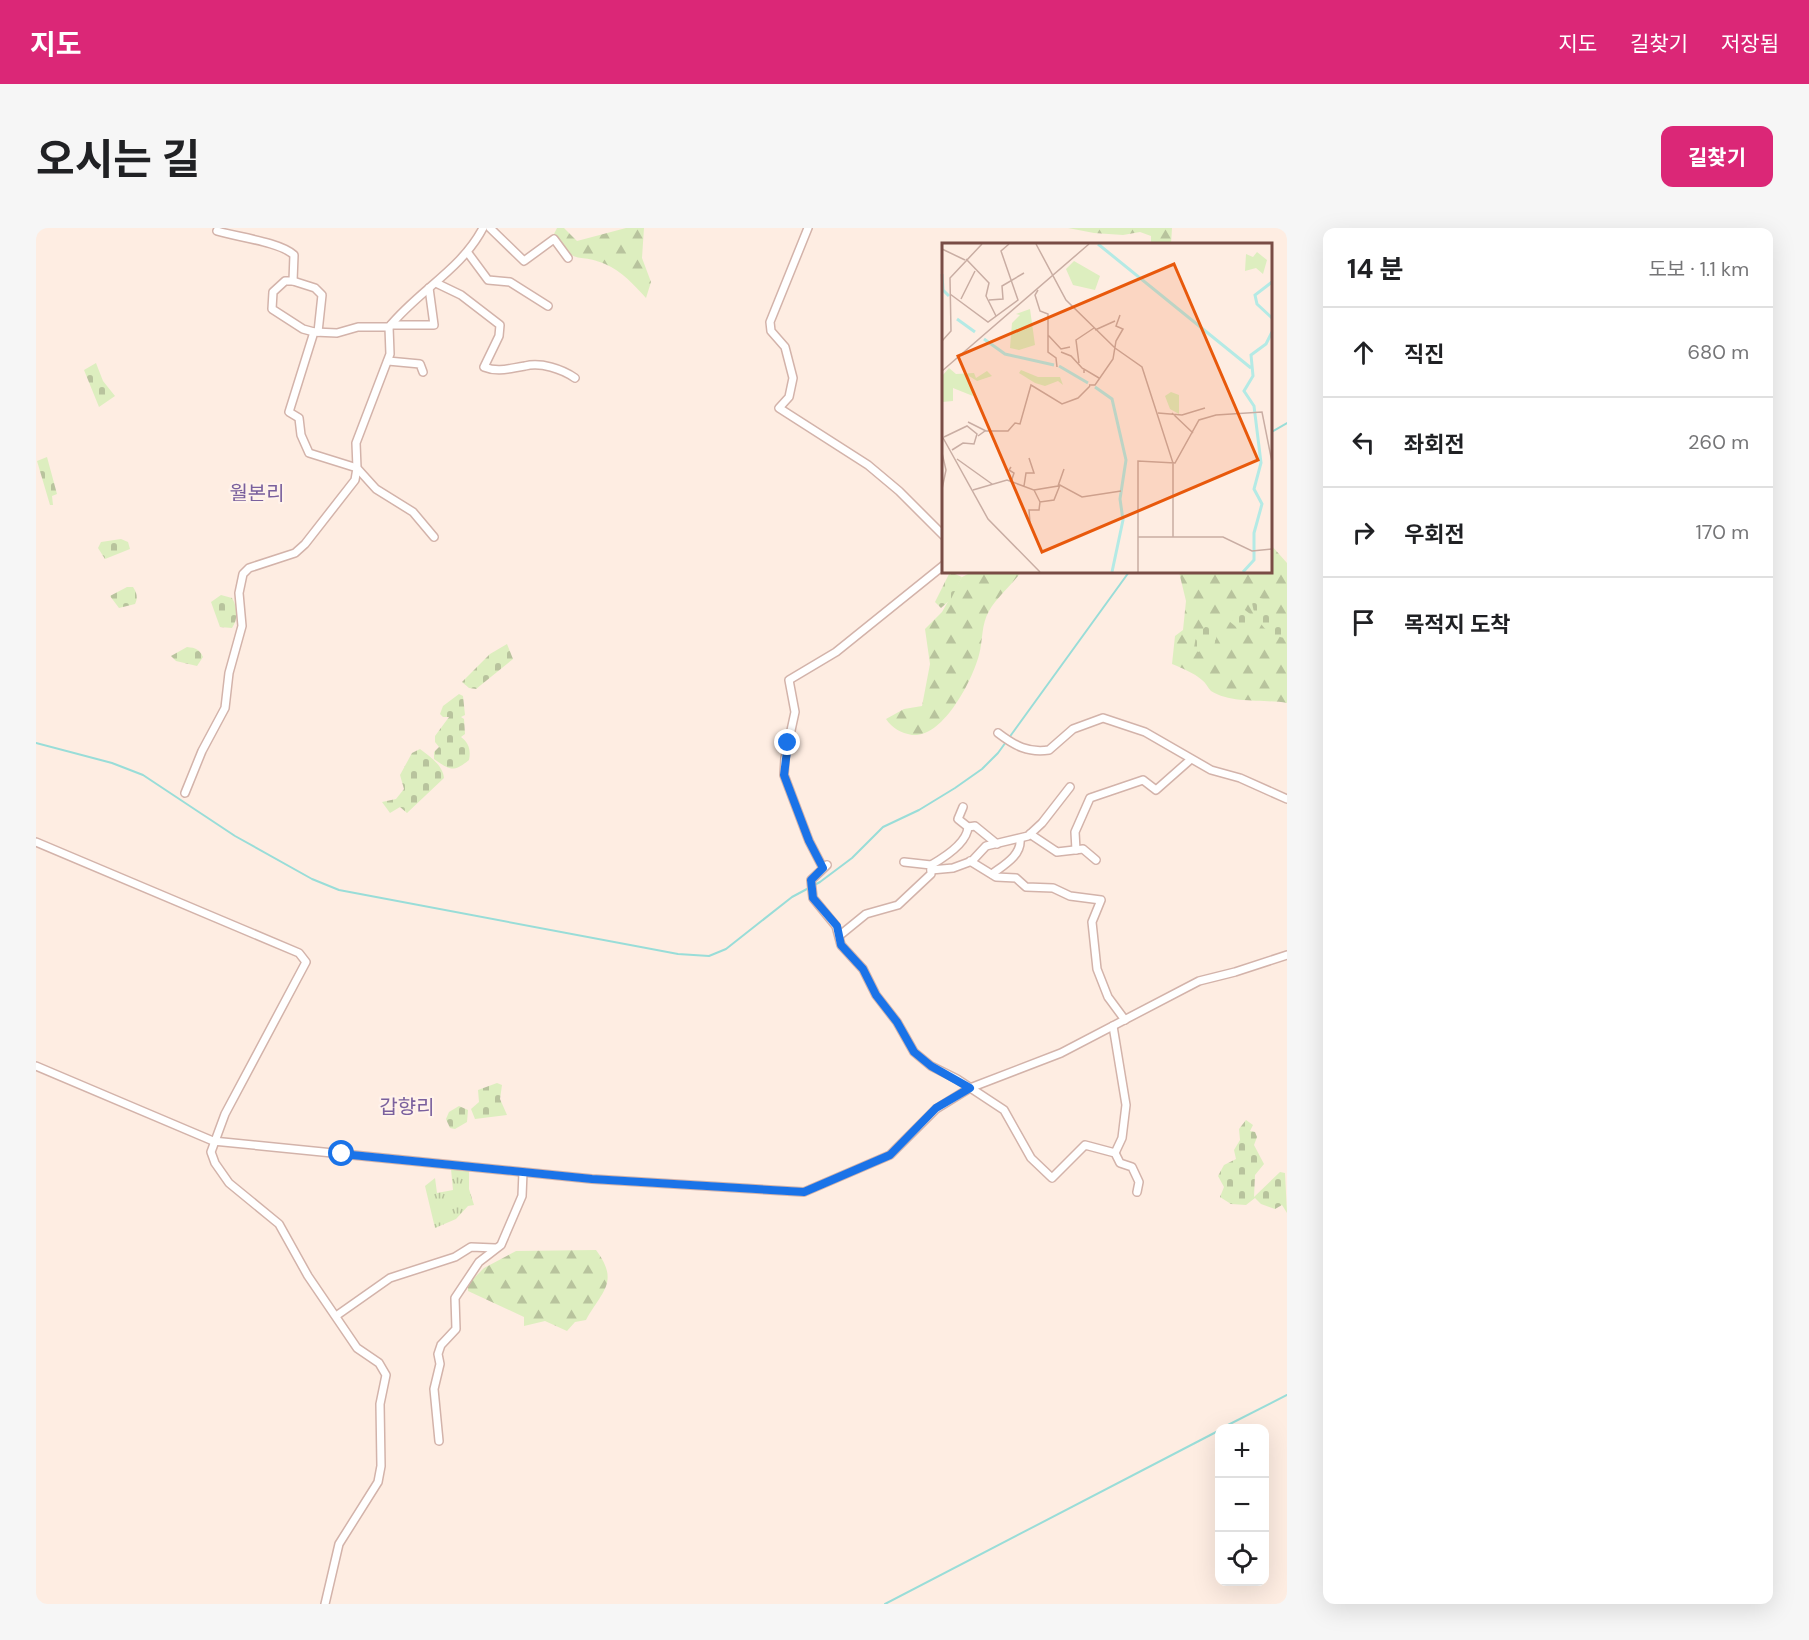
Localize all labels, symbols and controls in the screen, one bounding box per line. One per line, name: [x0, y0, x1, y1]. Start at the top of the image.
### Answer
text: 지도: [30, 26, 82, 63]
text: 지도: [1558, 30, 1597, 58]
text: 길찾기: [1630, 30, 1688, 58]
text: 저장됨: [1721, 30, 1779, 58]
button: 길찾기: [1661, 126, 1773, 187]
text: 오시는 길: [36, 132, 200, 187]
inset map: [942, 243, 1272, 573]
text: 14 분: [1347, 252, 1403, 286]
text: 도보 · 1.1 km: [1648, 256, 1749, 282]
icon: ahead: [1347, 336, 1380, 369]
text: 680 m: [1687, 339, 1749, 365]
text: 직진: [1404, 340, 1444, 369]
icon: left: [1347, 426, 1380, 459]
text: 260 m: [1688, 429, 1749, 455]
text: 좌회전: [1404, 430, 1465, 459]
district label: 월본리: [229, 480, 285, 506]
icon: right: [1347, 516, 1380, 549]
text: 170 m: [1696, 519, 1749, 545]
text: 우회전: [1404, 520, 1465, 549]
icon: arrive: [1347, 606, 1380, 639]
text: 목적지 도착: [1404, 610, 1510, 639]
route end: [774, 729, 800, 755]
district label: 갑향리: [379, 1094, 435, 1120]
route start: [328, 1140, 354, 1166]
map controls: [1215, 1424, 1269, 1586]
button: +: [1215, 1424, 1269, 1478]
button: −: [1215, 1478, 1269, 1532]
button: locate: [1215, 1532, 1269, 1586]

